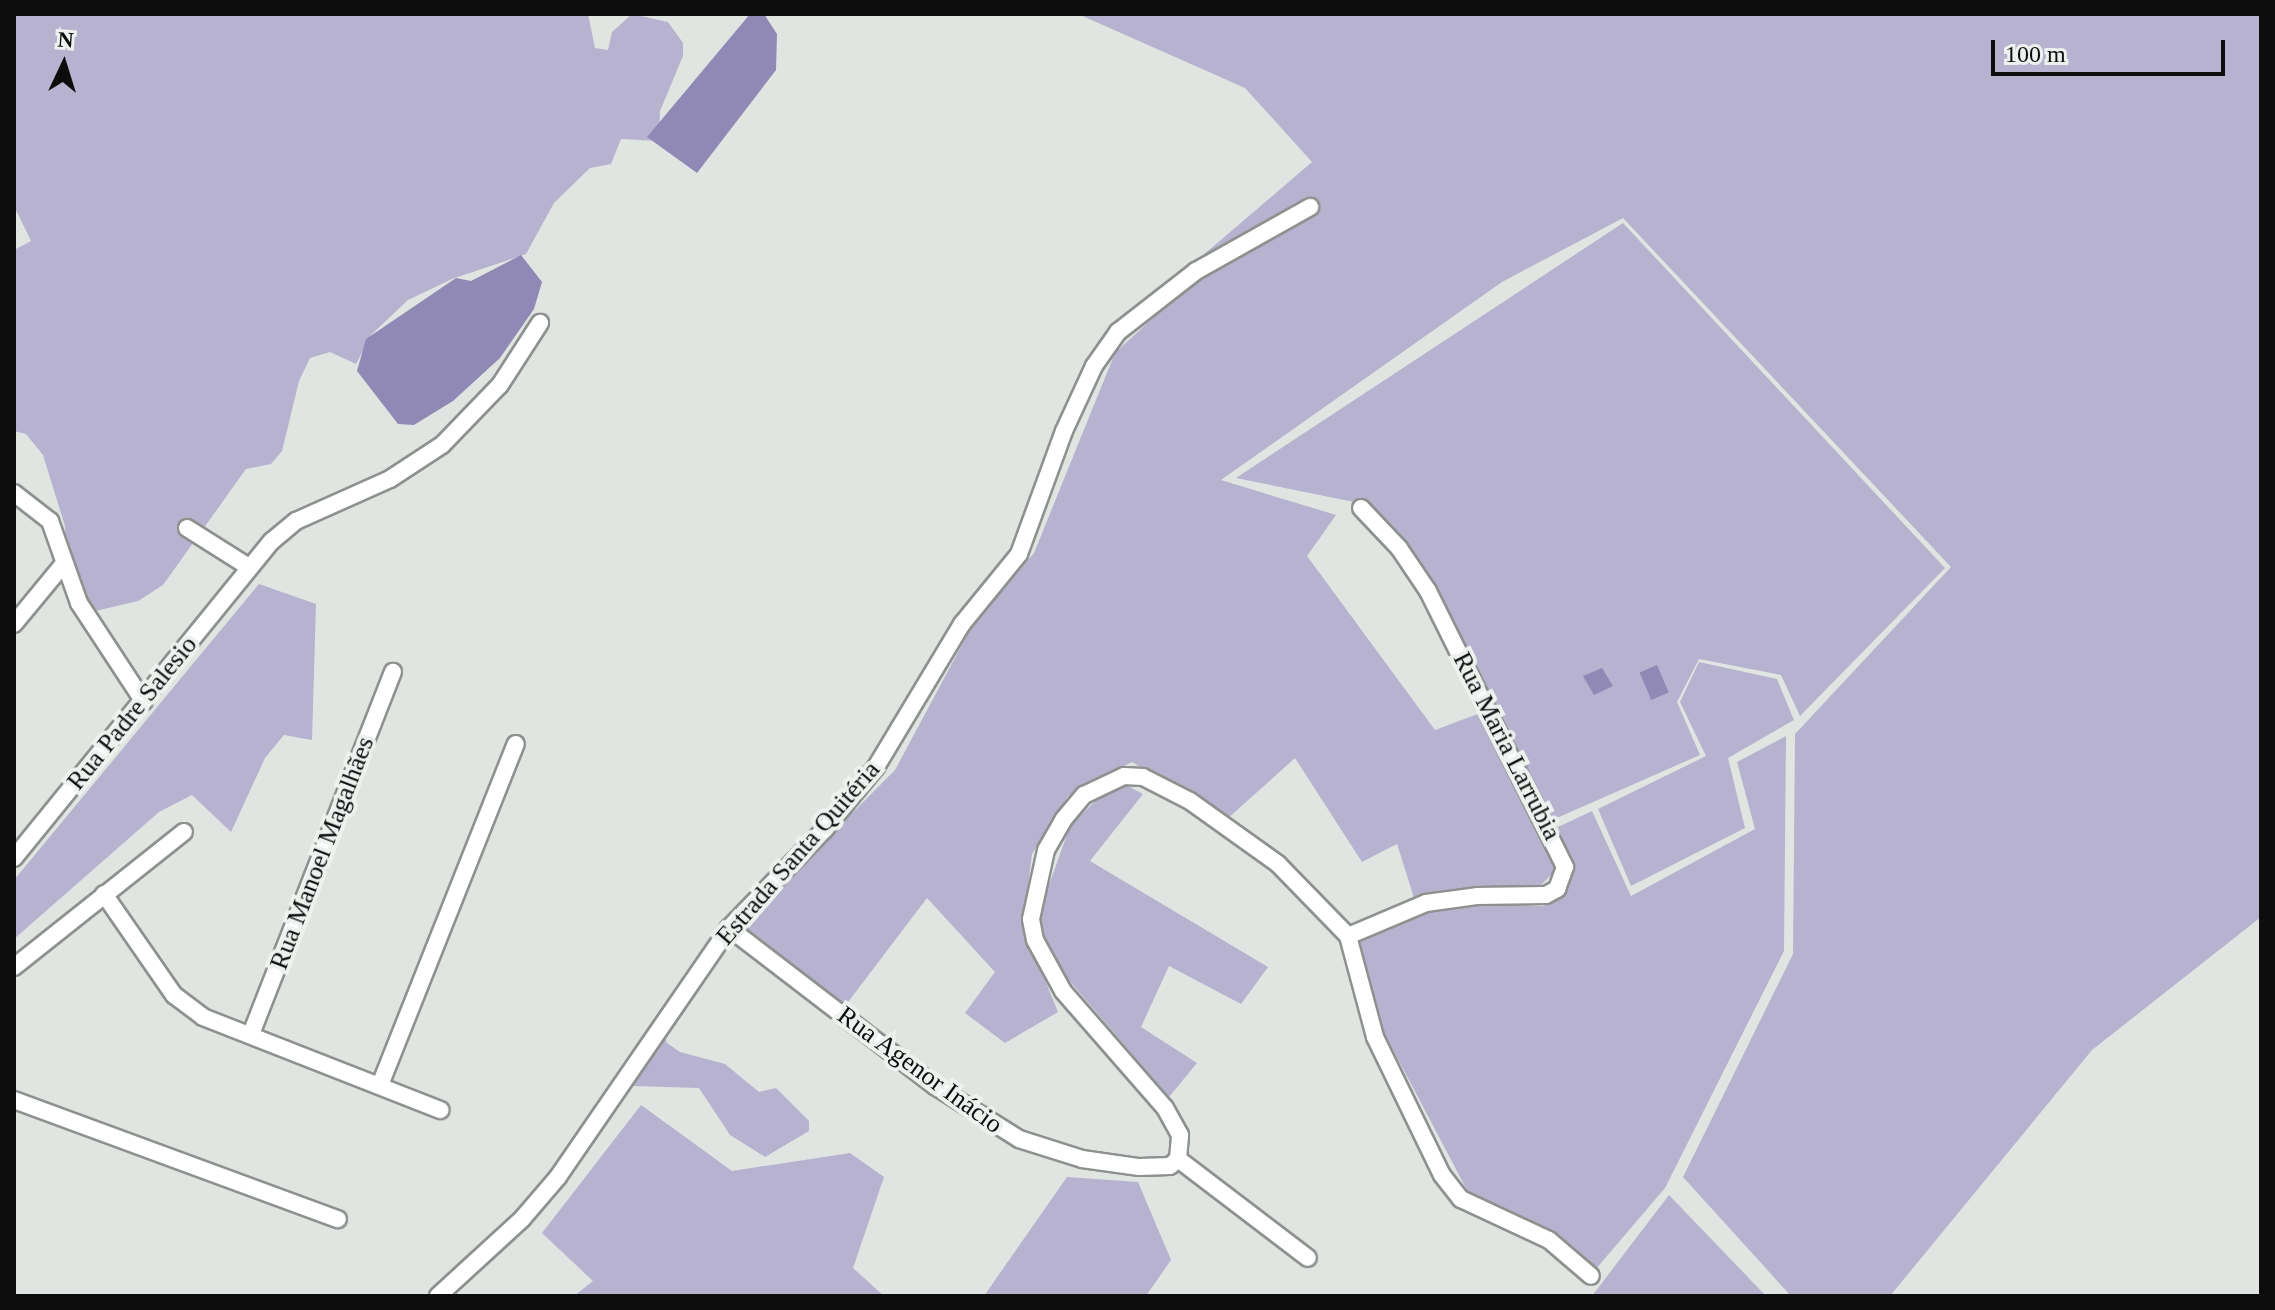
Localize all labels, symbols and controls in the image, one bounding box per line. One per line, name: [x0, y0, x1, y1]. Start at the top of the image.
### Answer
north arrow: [24, 24, 104, 104]
scale bar: [1995, 24, 2229, 74]
text: N: [57, 27, 74, 53]
text: 100 m: [2005, 41, 2066, 67]
street label: Rua Padre Salesio: [60, 630, 204, 796]
street label: Rua Maria Larrubia: [1446, 647, 1568, 845]
street label: Rua Manoel Magalhães: [263, 732, 381, 974]
street label: Estrada Santa Quitéria: [709, 754, 887, 952]
street label: Rua Agenor Inácio: [831, 999, 1009, 1141]

